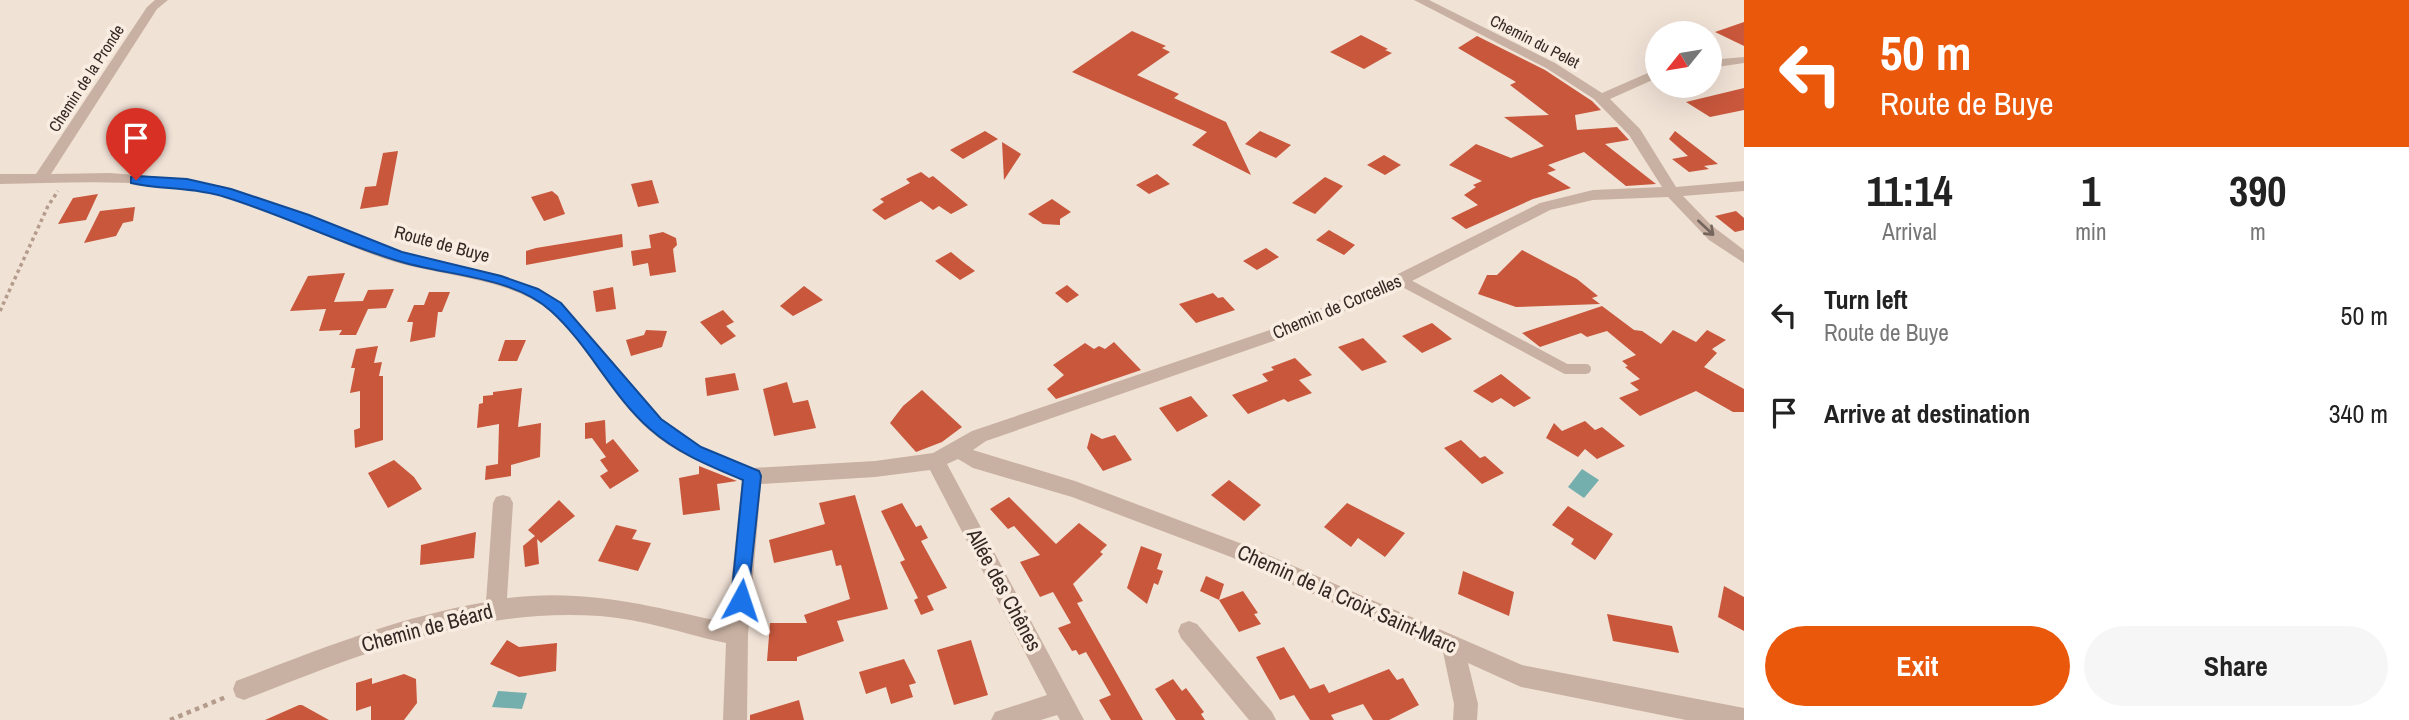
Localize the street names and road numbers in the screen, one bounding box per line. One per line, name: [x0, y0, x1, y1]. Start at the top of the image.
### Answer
street label: Chemin du Pelet: [1486, 9, 1584, 73]
street label: Chemin de la Pronde: [43, 20, 129, 136]
street label: Route de Buye: [392, 219, 493, 268]
street label: Chemin de Corcelles: [1268, 268, 1405, 345]
street label: Allée des Chênes: [959, 522, 1049, 656]
street label: Chemin de la Croix Saint-Marc: [1233, 537, 1462, 660]
street label: Chemin de Béard: [358, 596, 496, 659]

